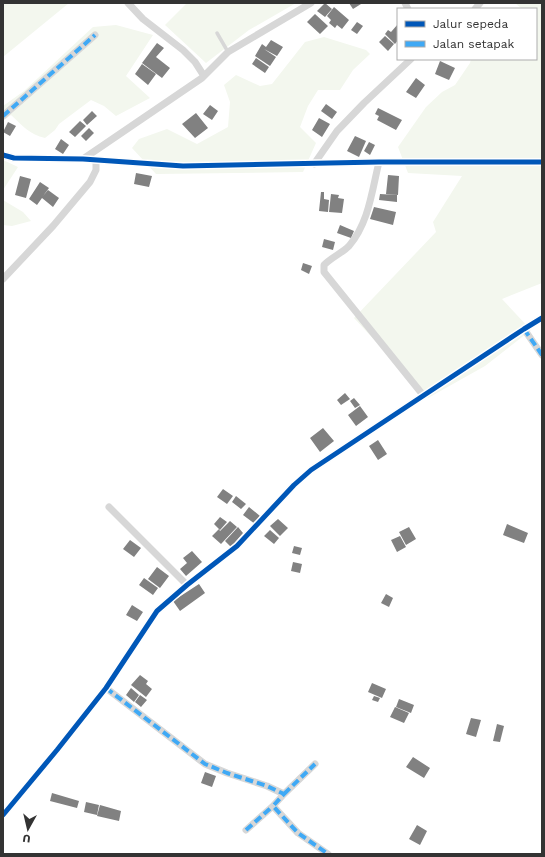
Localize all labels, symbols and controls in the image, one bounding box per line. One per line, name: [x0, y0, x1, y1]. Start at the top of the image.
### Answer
legend: [397, 8, 537, 60]
text: Jalur sepeda: [433, 17, 508, 31]
text: Jalan setapak: [433, 37, 515, 51]
north arrow: [8, 809, 48, 849]
text: U: [22, 831, 31, 845]

